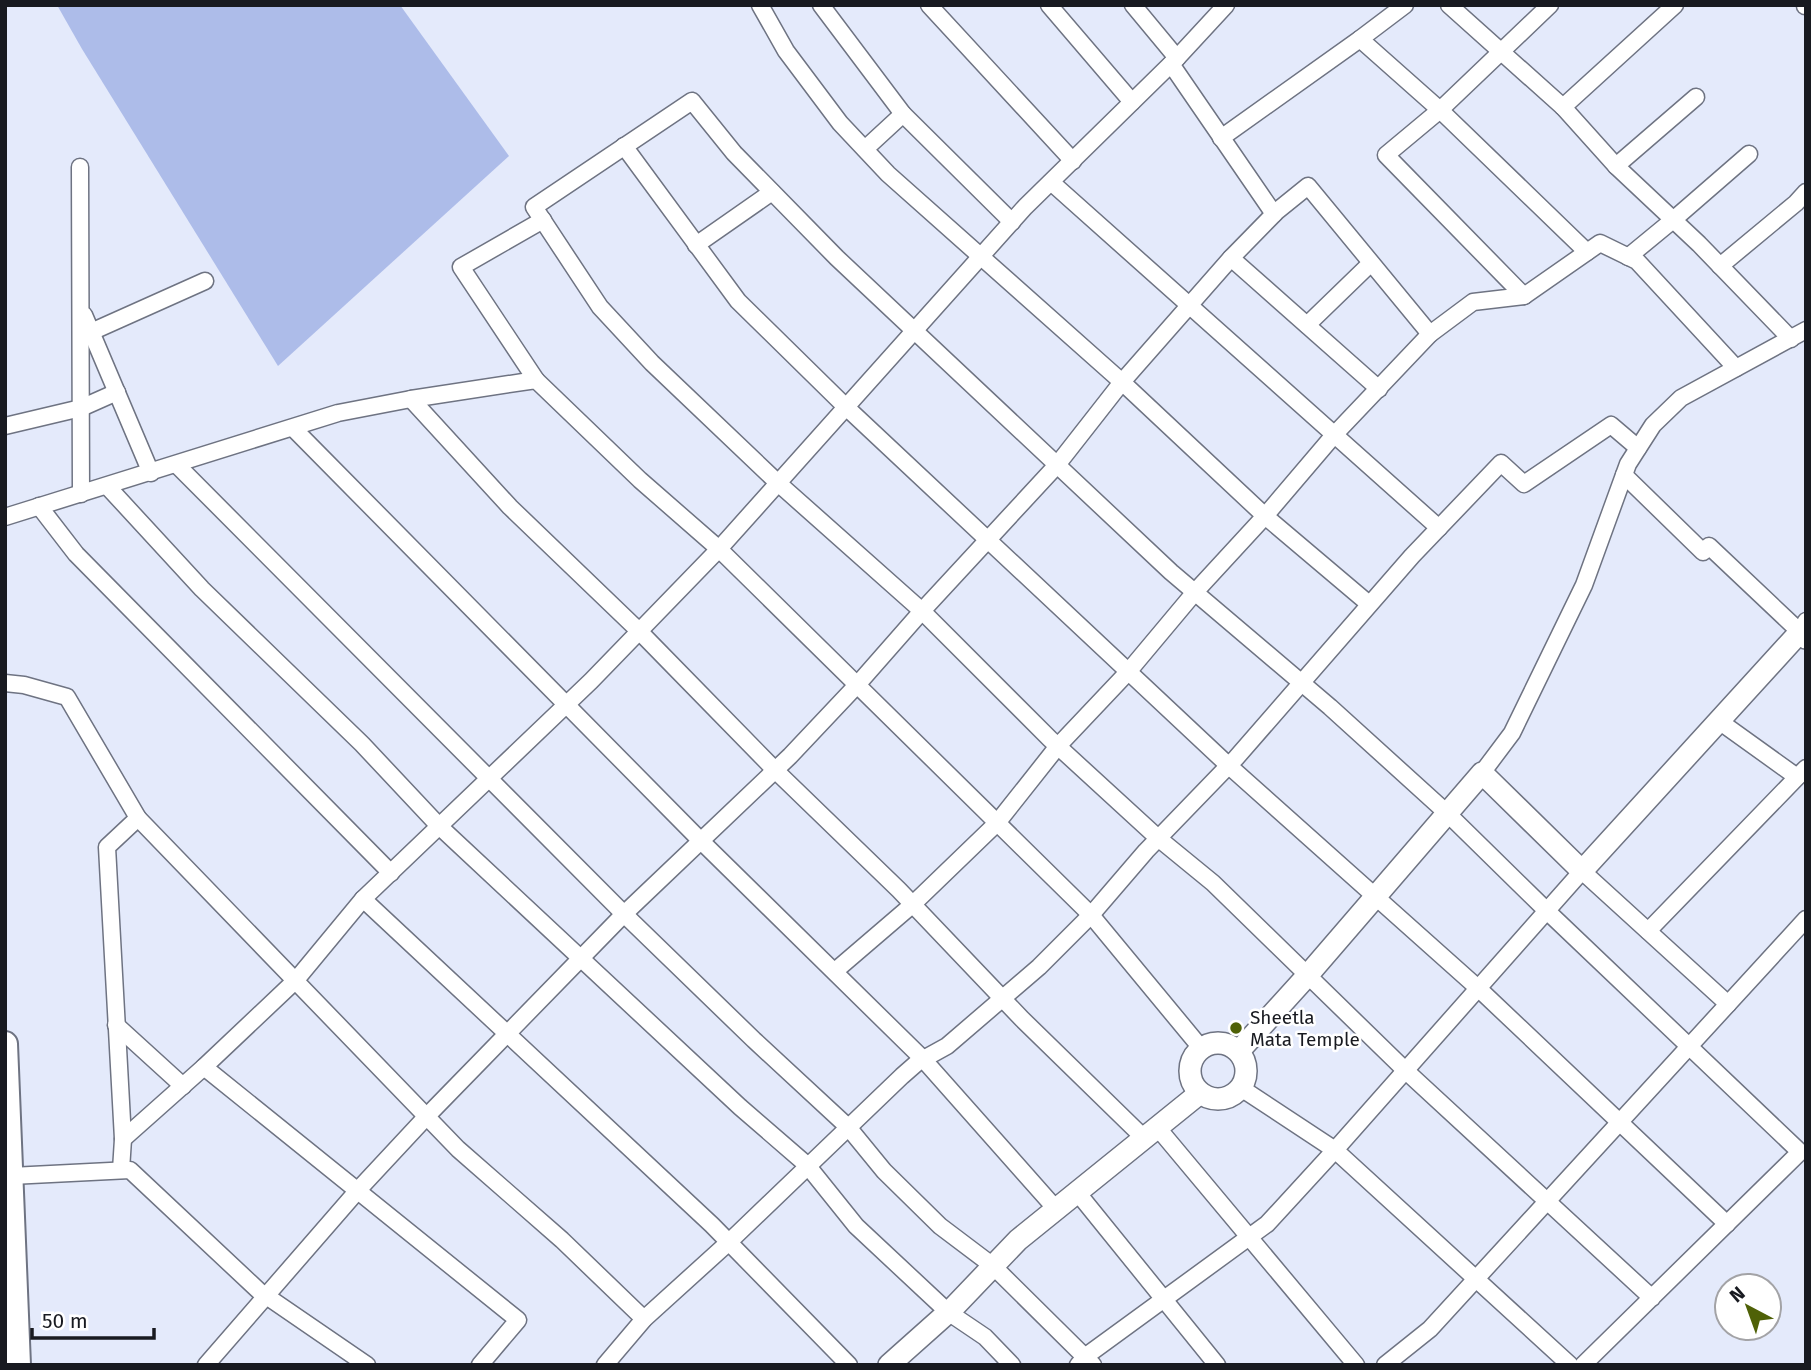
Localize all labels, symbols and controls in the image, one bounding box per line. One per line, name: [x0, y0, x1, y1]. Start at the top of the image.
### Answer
place label: Sheetla Mata Temple: [1250, 1006, 1360, 1051]
marker: Sheetla Mata Temple: [1228, 1020, 1244, 1036]
north arrow: [1713, 1272, 1783, 1342]
text: N: [1725, 1282, 1749, 1307]
scale bar: [32, 1296, 154, 1340]
text: 50 m: [42, 1308, 88, 1334]

